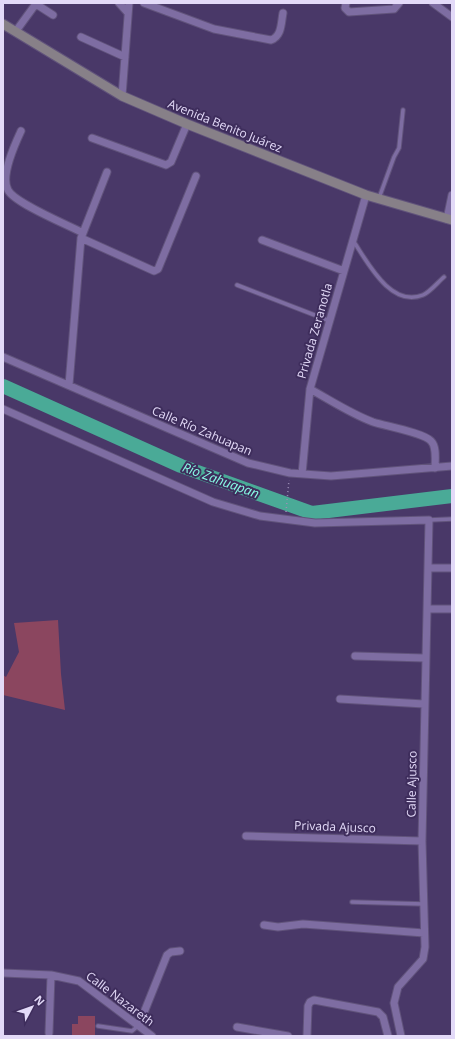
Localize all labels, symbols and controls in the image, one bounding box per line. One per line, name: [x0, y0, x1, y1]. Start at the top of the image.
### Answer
street label: Avenida Benito Juárez: [166, 95, 285, 156]
street label: Privada Zeranotla: [293, 281, 336, 381]
street label: Calle Río Zahuapan: [150, 402, 255, 459]
water label: Río Zahuapan: [180, 458, 262, 502]
street label: Calle Ajusco: [402, 750, 421, 818]
street label: Privada Ajusco: [294, 817, 376, 836]
street label: Calle Nazareth: [83, 967, 158, 1030]
north arrow: [12, 987, 52, 1027]
text: N: [31, 992, 49, 1008]

